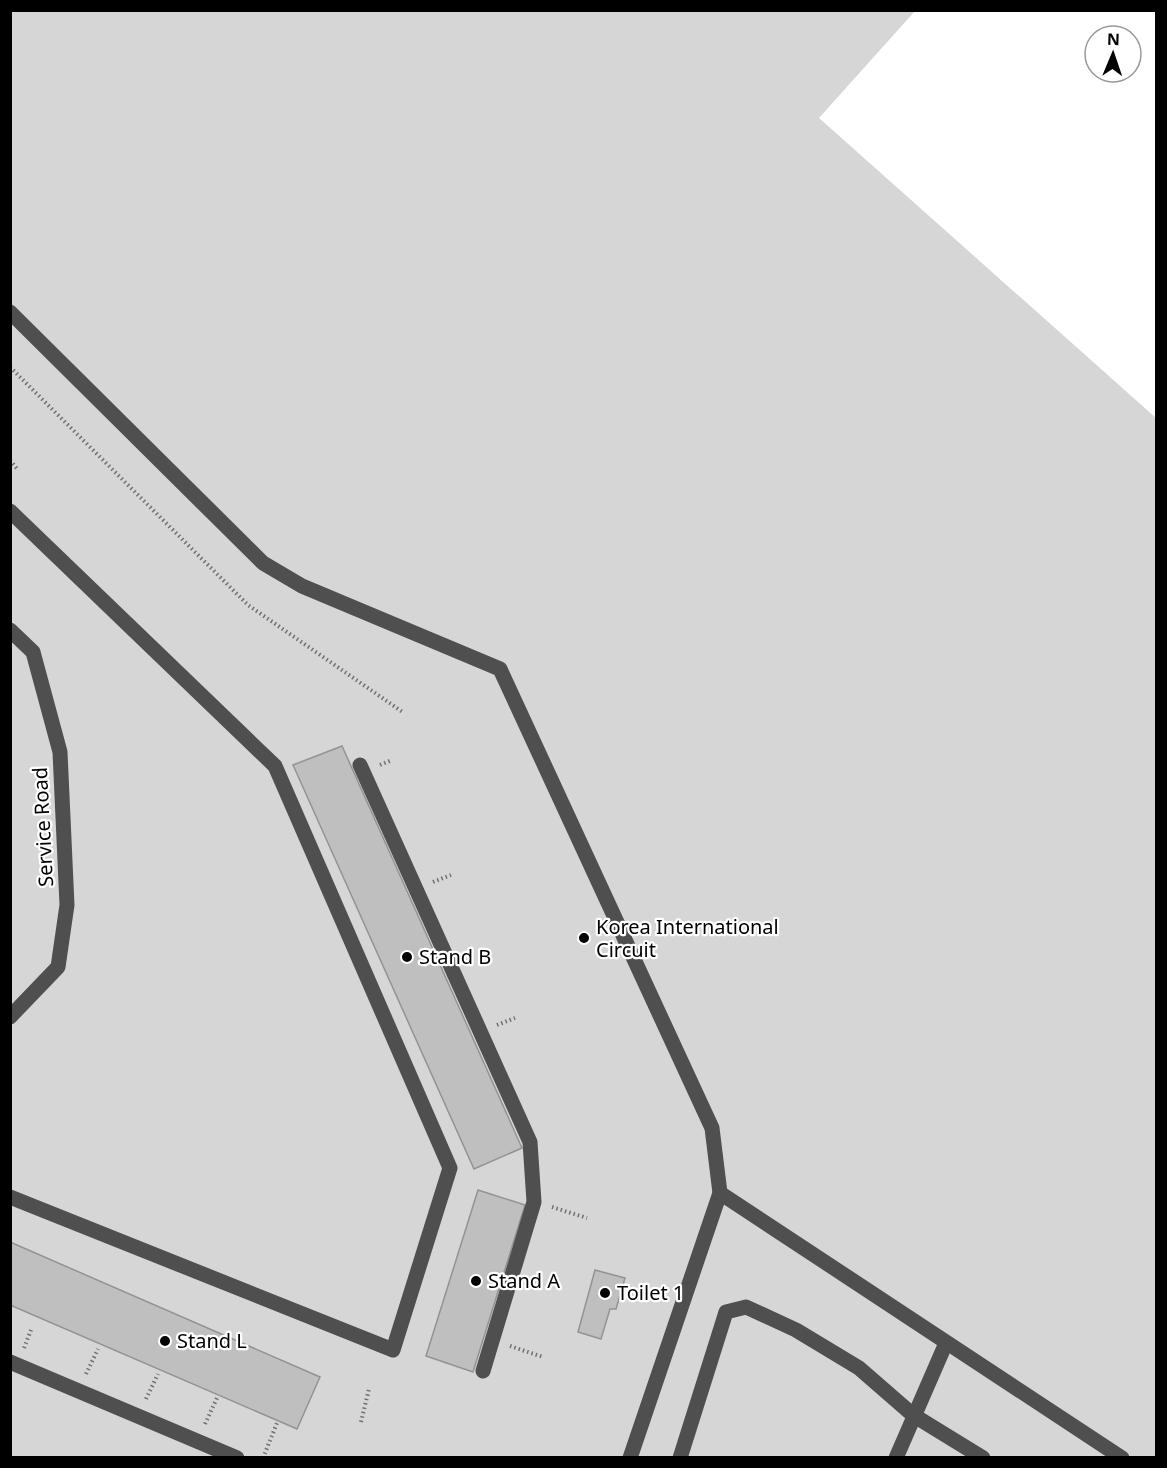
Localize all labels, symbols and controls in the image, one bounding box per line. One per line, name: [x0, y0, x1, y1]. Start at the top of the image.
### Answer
north arrow: [1083, 24, 1143, 84]
text: N: [1107, 28, 1120, 50]
street label: Service Road: [26, 766, 59, 888]
place label: Korea International Circuit: [596, 913, 779, 963]
marker: Korea International Circuit: [577, 931, 591, 945]
place label: Stand B: [419, 943, 491, 970]
marker: Stand B: [400, 950, 414, 964]
place label: Stand A: [488, 1267, 560, 1294]
marker: Stand A: [469, 1274, 483, 1288]
place label: Toilet 1: [617, 1279, 684, 1306]
marker: Toilet 1: [598, 1286, 612, 1300]
place label: Stand L: [177, 1327, 247, 1354]
marker: Stand L: [158, 1334, 172, 1348]

